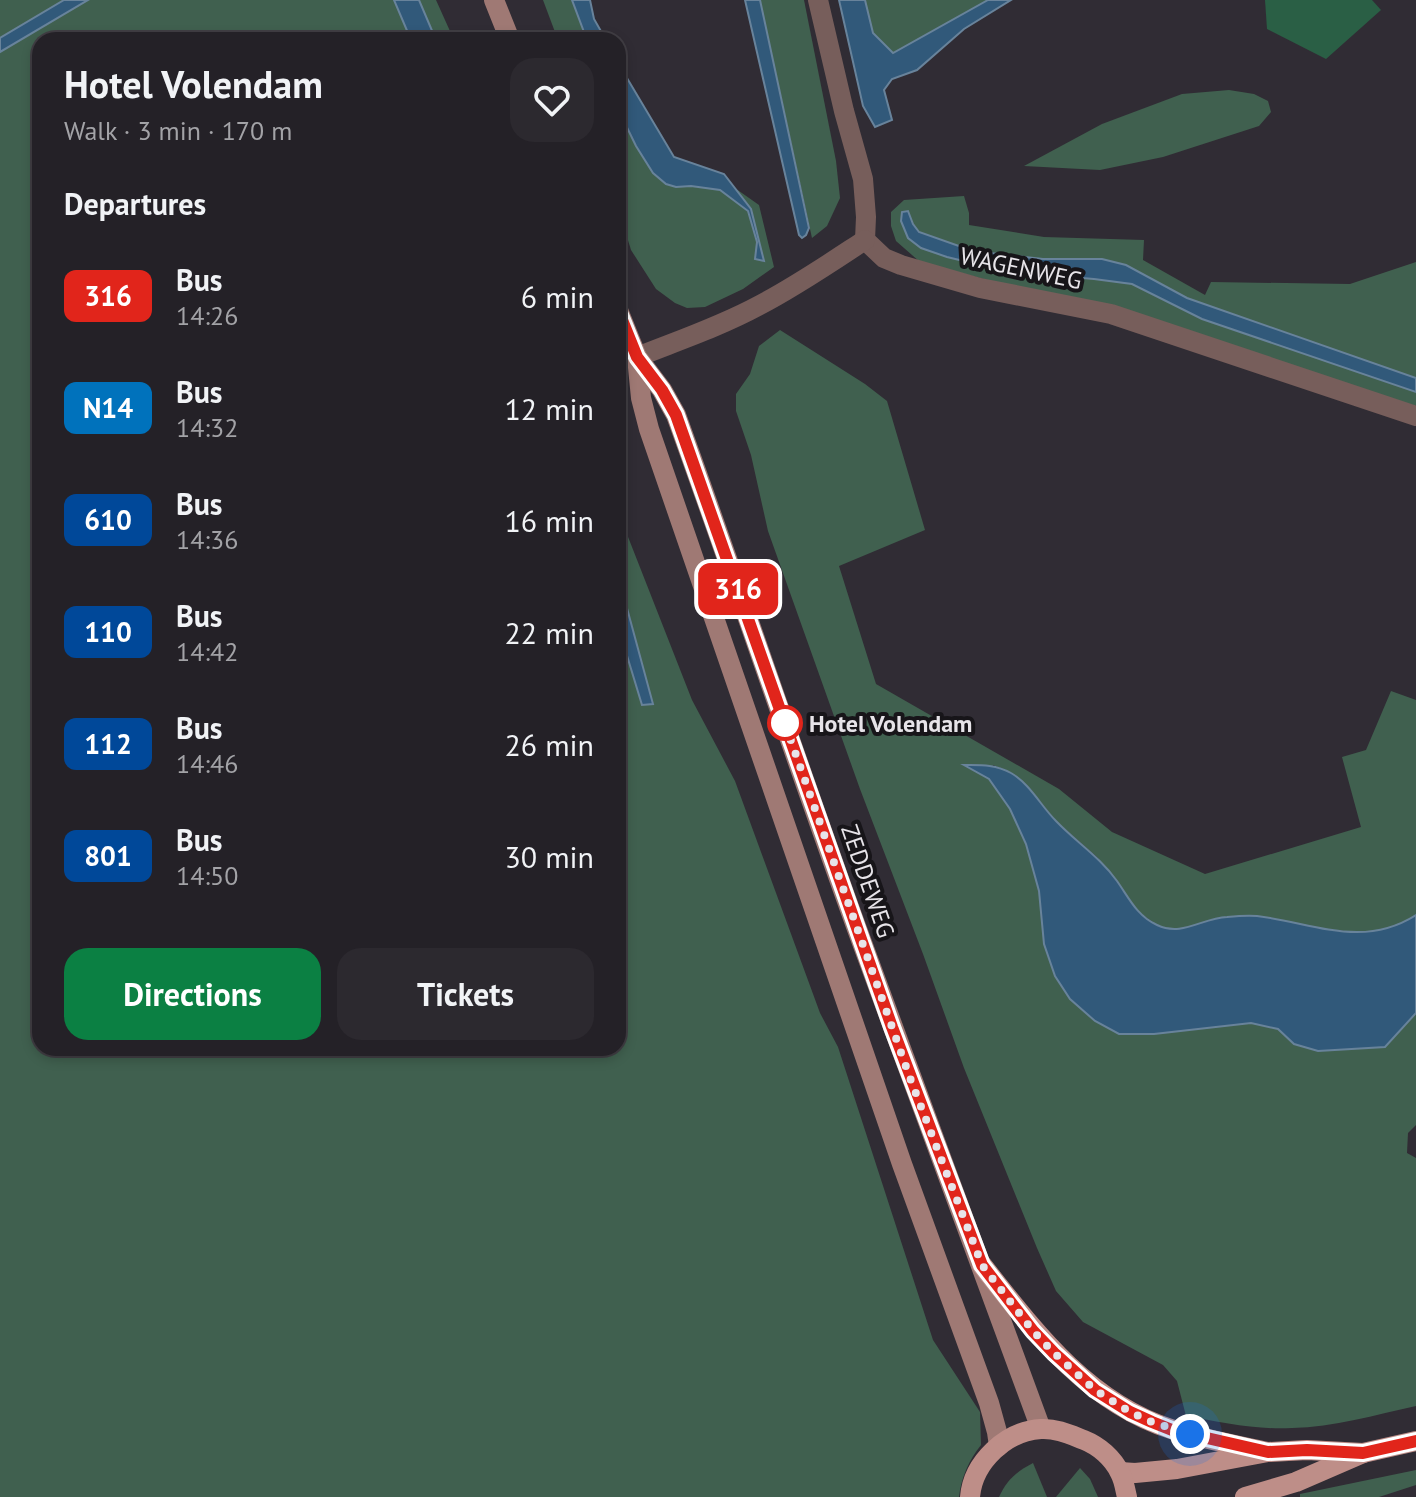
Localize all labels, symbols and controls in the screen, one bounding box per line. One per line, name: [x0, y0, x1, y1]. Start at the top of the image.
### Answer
button: heart: [510, 58, 594, 142]
text: Hotel Volendam: [64, 59, 323, 108]
text: Walk · 3 min · 170 m: [64, 114, 292, 147]
text: Departures: [64, 184, 206, 223]
street label: WAGENWEG: [957, 240, 1085, 296]
text: Bus: [176, 260, 223, 299]
text: 316: [84, 277, 132, 314]
text: 6 min: [521, 277, 594, 316]
text: 14:26: [176, 299, 238, 332]
text: Bus: [176, 372, 223, 411]
text: N14: [83, 389, 133, 426]
text: 12 min: [504, 389, 594, 428]
text: 14:32: [176, 411, 238, 444]
text: Bus: [176, 484, 223, 523]
text: 610: [84, 501, 132, 538]
text: 16 min: [504, 501, 594, 540]
text: 14:36: [176, 523, 238, 556]
line badge: 316: [692, 563, 784, 615]
text: 316: [714, 570, 762, 607]
text: Bus: [176, 596, 223, 635]
text: 110: [84, 613, 132, 650]
text: 22 min: [504, 613, 594, 652]
text: 14:42: [176, 635, 238, 668]
marker: Hotel Volendam: [768, 706, 802, 740]
text: Bus: [176, 708, 223, 747]
place label: Hotel Volendam: [809, 708, 972, 739]
text: 112: [84, 725, 132, 762]
text: 26 min: [504, 725, 594, 764]
text: 14:46: [176, 747, 238, 780]
text: Bus: [176, 820, 223, 859]
street label: ZEDDEWEG: [834, 820, 902, 942]
text: 801: [84, 837, 132, 874]
text: 30 min: [504, 837, 594, 876]
text: 14:50: [176, 859, 238, 892]
button: Directions: [64, 948, 321, 1040]
button: Tickets: [337, 948, 594, 1040]
your location: [1170, 1414, 1210, 1454]

